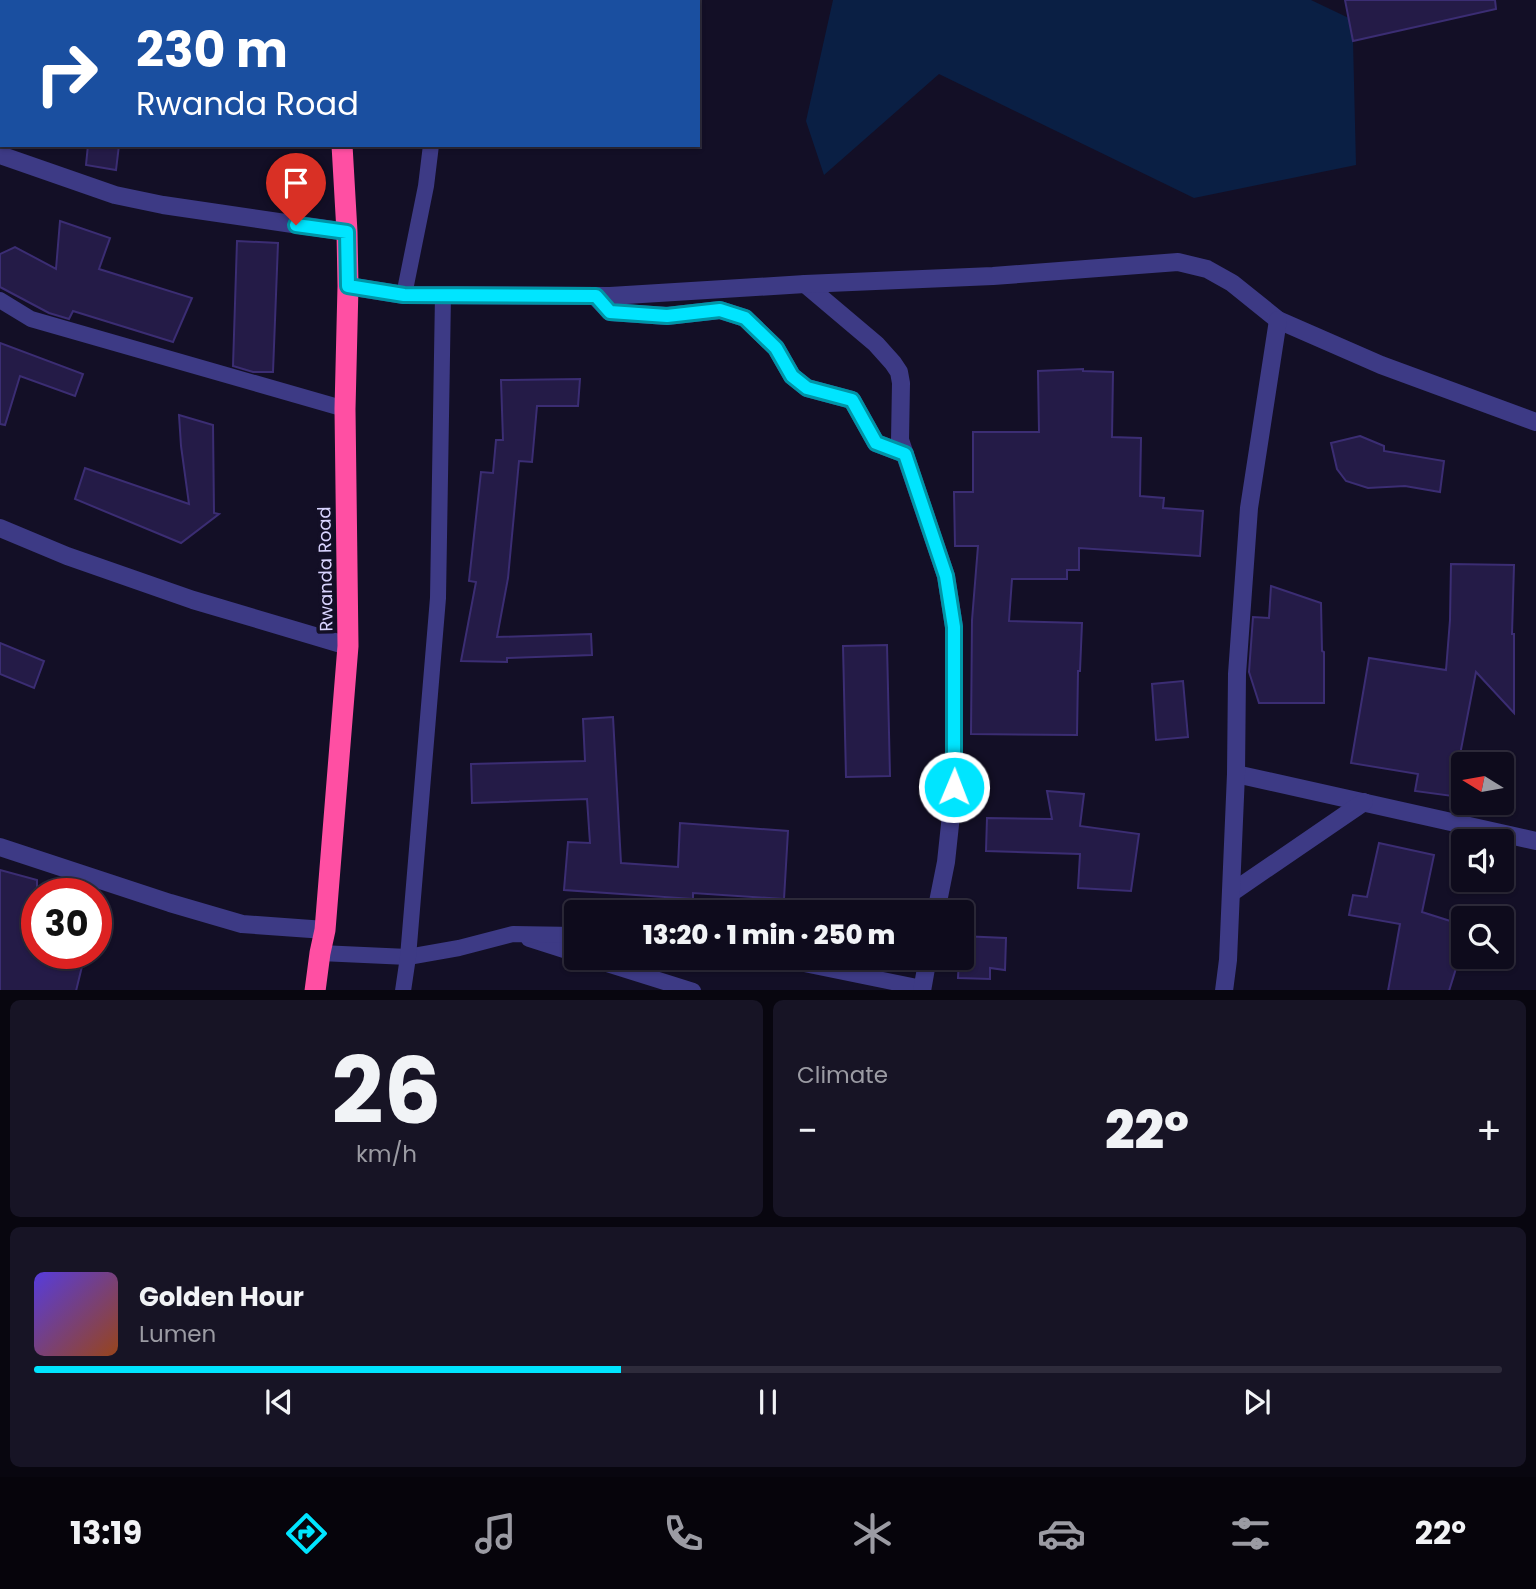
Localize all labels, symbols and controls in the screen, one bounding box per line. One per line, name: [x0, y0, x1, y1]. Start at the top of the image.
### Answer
text: 230 m: [136, 16, 288, 84]
icon: right: [21, 28, 112, 119]
text: Rwanda Road: [136, 81, 359, 126]
pin: [266, 153, 326, 225]
icon: arrive: [277, 164, 315, 202]
street label: Rwanda Road: [311, 506, 339, 632]
position arrow: [917, 750, 991, 824]
north arrow: [1451, 752, 1514, 816]
map controls: [1451, 752, 1514, 969]
button: sound: [1451, 829, 1514, 892]
speed limit sign: 30: [21, 878, 112, 969]
button: search: [1451, 906, 1514, 969]
text: 13:20 · 1 min · 250 m: [643, 917, 895, 953]
text: 26: [332, 1027, 441, 1155]
text: Climate: [797, 1059, 888, 1091]
text: 22°: [1105, 1094, 1189, 1167]
text: −: [797, 1104, 818, 1157]
text: +: [1476, 1104, 1502, 1157]
text: km/h: [356, 1138, 417, 1170]
text: Golden Hour: [139, 1279, 304, 1315]
text: Lumen: [139, 1318, 216, 1350]
icon: previous: [260, 1383, 298, 1421]
icon: pause: [749, 1383, 787, 1421]
icon: next: [1238, 1383, 1276, 1421]
icon: directions: [282, 1509, 331, 1558]
icon: music: [471, 1509, 520, 1558]
icon: phone: [659, 1509, 708, 1558]
icon: climate: [848, 1509, 897, 1558]
icon: car: [1037, 1509, 1086, 1558]
icon: filters: [1226, 1509, 1275, 1558]
text: 13:19: [70, 1510, 142, 1555]
text: 22°: [1415, 1510, 1466, 1555]

